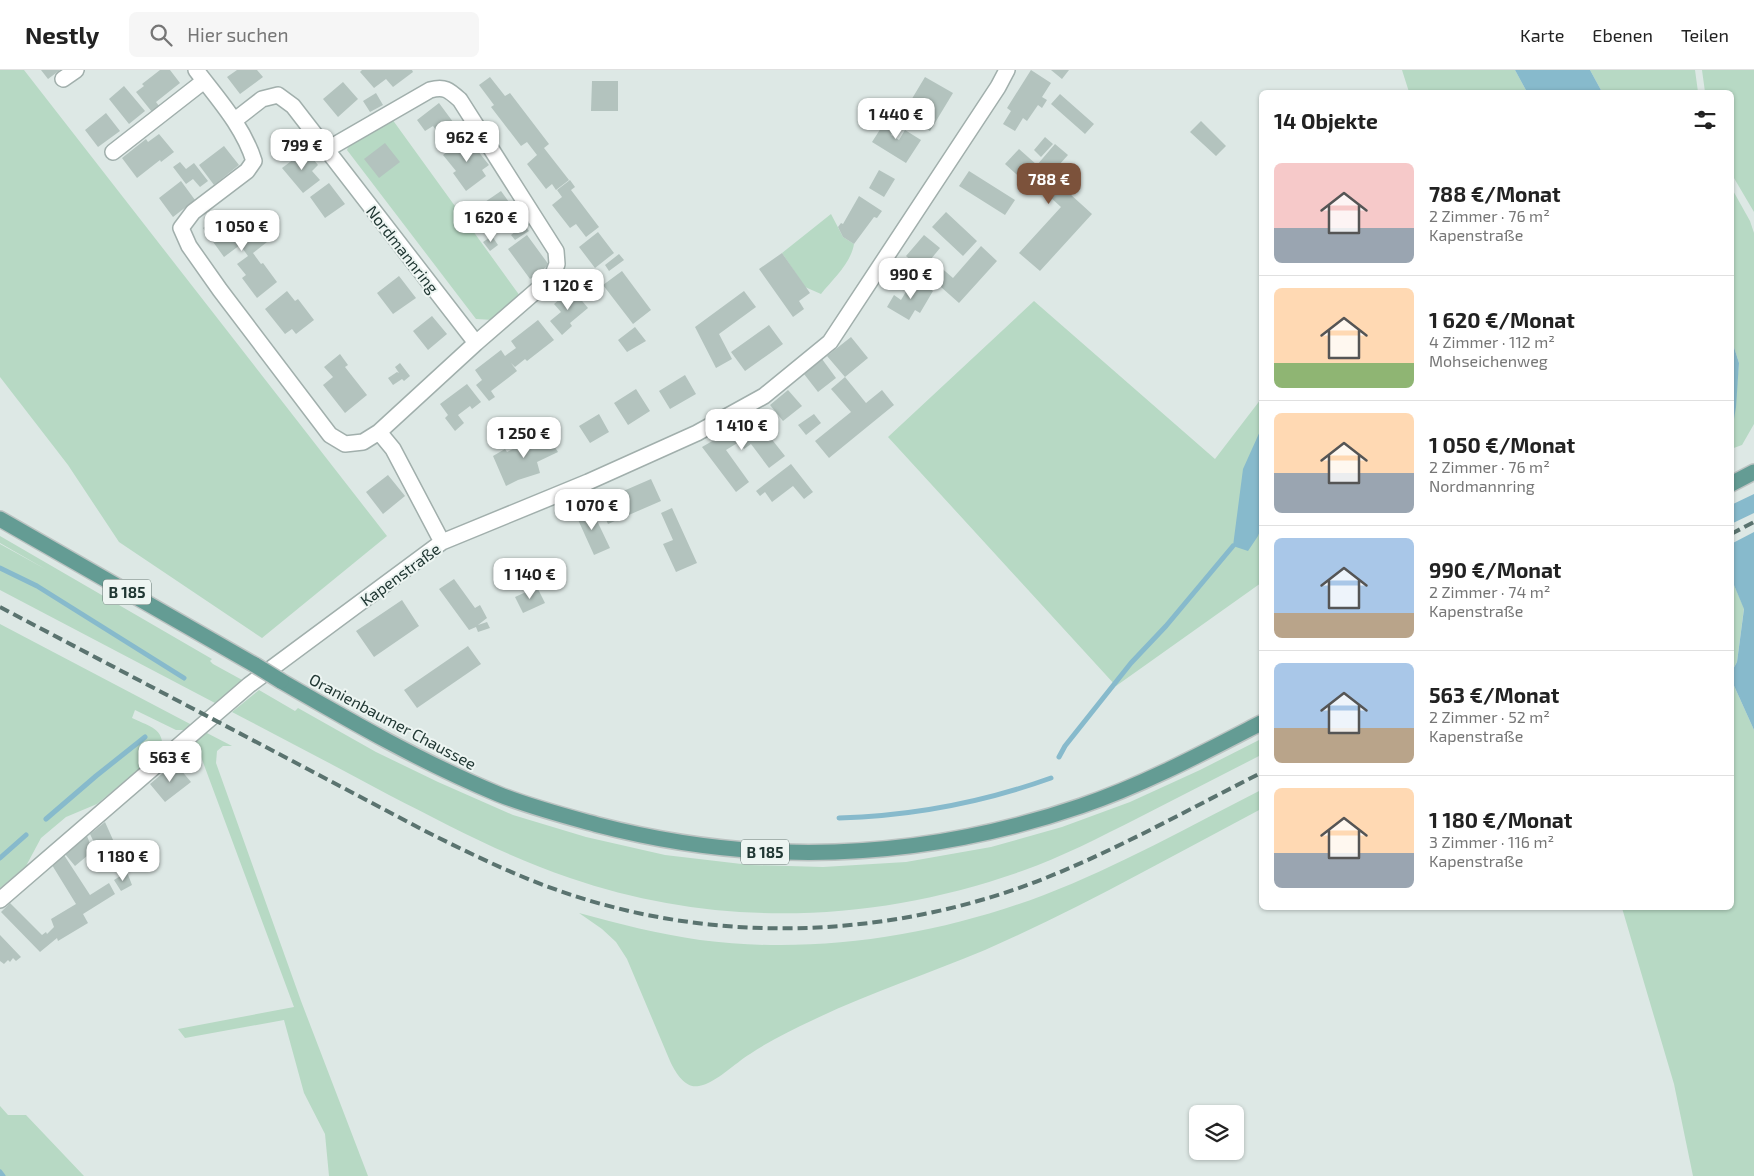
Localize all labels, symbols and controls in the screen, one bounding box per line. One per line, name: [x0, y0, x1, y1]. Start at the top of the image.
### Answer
search box: [129, 12, 479, 57]
text: Nestly: [25, 20, 99, 49]
icon: search: [147, 21, 175, 49]
text: Hier suchen: [187, 23, 288, 46]
text: Karte: [1520, 24, 1564, 46]
text: Ebenen: [1592, 24, 1653, 46]
text: Teilen: [1681, 24, 1729, 46]
pin: 1 440 €: [850, 98, 942, 140]
text: 1 440 €: [869, 104, 923, 123]
icon: filters: [1691, 106, 1719, 134]
text: 14 Objekte: [1274, 108, 1378, 133]
pin: 962 €: [432, 121, 502, 163]
text: 962 €: [446, 127, 488, 146]
pin: 799 €: [267, 128, 337, 171]
text: 799 €: [281, 135, 323, 154]
pin: 788 €: [1014, 162, 1084, 205]
text: 788 €: [1028, 169, 1070, 188]
text: 788 €/Monat: [1429, 181, 1561, 206]
icon: home: [1314, 183, 1374, 243]
pin: 1 620 €: [445, 200, 537, 243]
street label: Nordmannring: [363, 201, 443, 297]
text: 2 Zimmer · 76 m²: [1429, 206, 1550, 225]
text: 1 620 €: [465, 207, 517, 226]
pin: 1 050 €: [196, 210, 288, 252]
text: 1 050 €: [215, 216, 269, 235]
text: Kapenstraße: [1429, 225, 1523, 244]
pin: 990 €: [876, 258, 946, 300]
text: 990 €: [890, 264, 932, 283]
pin: 1 120 €: [522, 268, 614, 311]
text: 1 120 €: [543, 275, 593, 294]
text: 1 620 €/Monat: [1429, 307, 1575, 332]
icon: home: [1314, 308, 1374, 368]
text: 4 Zimmer · 112 m²: [1429, 332, 1555, 351]
text: Mohseichenweg: [1429, 351, 1548, 370]
pin: 1 410 €: [696, 408, 788, 451]
text: 1 410 €: [716, 415, 768, 434]
pin: 1 250 €: [478, 416, 570, 459]
text: 1 250 €: [498, 423, 550, 442]
text: 1 050 €/Monat: [1429, 432, 1575, 457]
icon: home: [1314, 433, 1374, 493]
text: 2 Zimmer · 76 m²: [1429, 457, 1550, 476]
text: Nordmannring: [1429, 476, 1535, 495]
pin: 1 070 €: [546, 488, 638, 531]
text: 1 070 €: [566, 495, 618, 514]
street label: Kapenstraße: [356, 539, 444, 609]
text: 990 €/Monat: [1429, 557, 1561, 582]
pin: 1 140 €: [484, 558, 576, 600]
icon: home: [1314, 558, 1374, 618]
text: 1 140 €: [504, 564, 556, 583]
road number: B 185: [103, 580, 151, 604]
text: 2 Zimmer · 74 m²: [1429, 582, 1550, 601]
text: Kapenstraße: [1429, 601, 1523, 620]
street label: Oranienbaumer Chaussee: [306, 669, 480, 773]
text: 563 €/Monat: [1429, 682, 1559, 707]
icon: home: [1314, 683, 1374, 743]
text: 2 Zimmer · 52 m²: [1429, 707, 1550, 726]
text: Kapenstraße: [1429, 726, 1523, 745]
pin: 563 €: [135, 740, 205, 783]
text: 563 €: [149, 747, 191, 766]
text: 1 180 €/Monat: [1429, 807, 1572, 832]
icon: home: [1314, 808, 1374, 868]
text: 3 Zimmer · 116 m²: [1429, 832, 1554, 851]
pin: 1 180 €: [77, 840, 169, 882]
road number: B 185: [741, 840, 789, 864]
text: 1 180 €: [97, 846, 149, 865]
text: Kapenstraße: [1429, 851, 1523, 870]
map controls: [1189, 1105, 1244, 1160]
button: layers: [1189, 1105, 1244, 1160]

